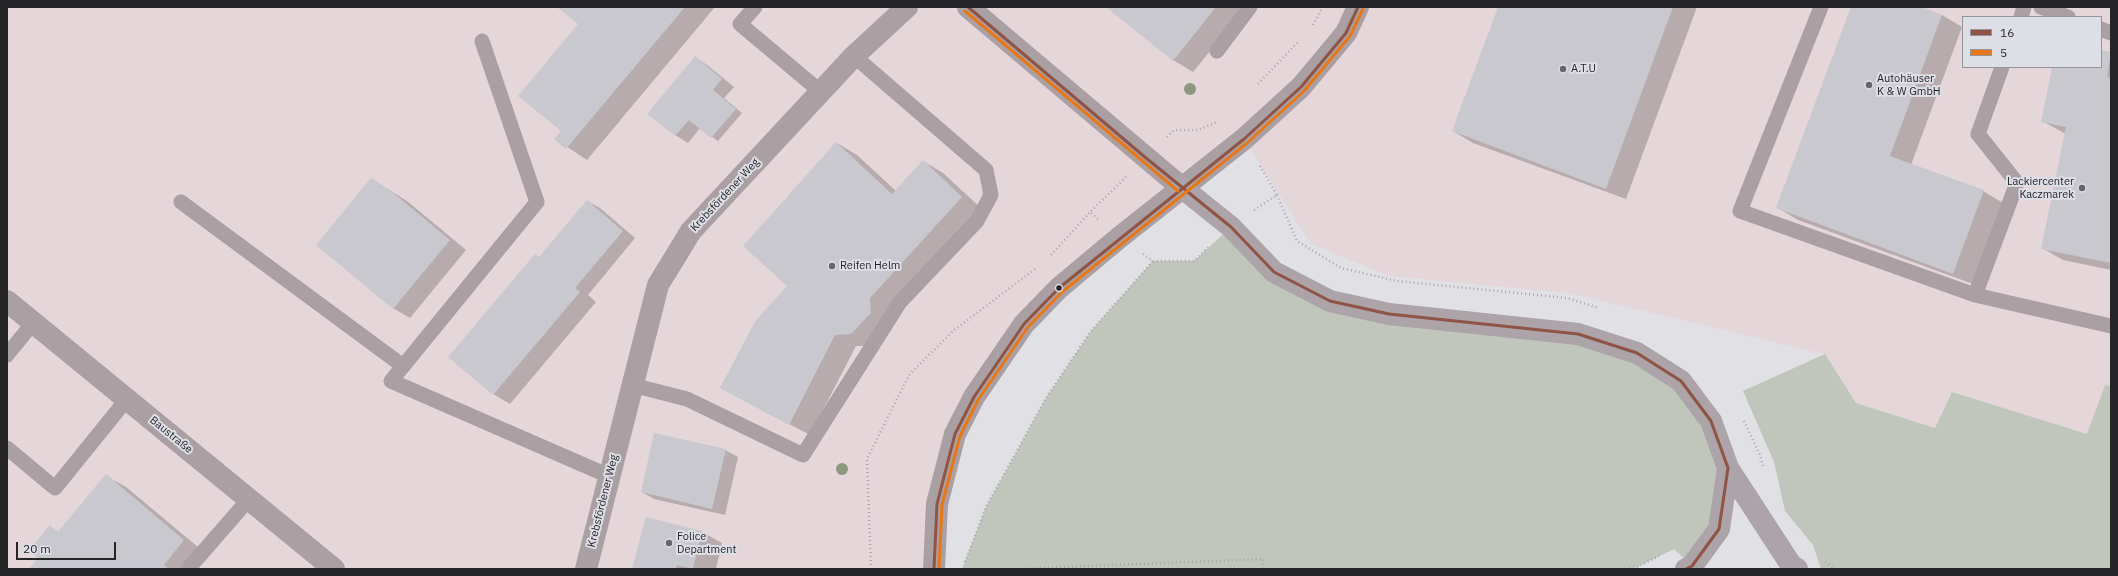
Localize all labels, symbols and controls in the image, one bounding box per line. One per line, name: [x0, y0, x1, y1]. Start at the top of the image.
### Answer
legend: [1962, 16, 2102, 68]
text: 16: [2000, 25, 2014, 40]
text: 5: [2000, 45, 2007, 60]
place label: A.T.U: [1571, 62, 1596, 76]
marker: A.T.U: [1558, 64, 1568, 74]
place label: Autohäuser K & W GmbH: [1877, 72, 1941, 98]
marker: Autohäuser K & W GmbH: [1864, 80, 1874, 90]
street label: Krebsfördener Weg: [688, 156, 762, 234]
place label: Lackiercenter Kaczmarek: [2007, 175, 2074, 201]
marker: Lackiercenter Kaczmarek: [2077, 183, 2087, 193]
place label: Reifen Helm: [840, 259, 900, 273]
marker: Reifen Helm: [827, 261, 837, 271]
unlabelled marker: [1054, 283, 1064, 293]
street label: Baustraße: [147, 414, 195, 456]
street label: Krebsfördener Weg: [585, 453, 621, 549]
place label: Folice Department: [677, 530, 736, 556]
scale bar: [18, 534, 118, 560]
marker: Folice Department: [664, 538, 674, 548]
text: 20 m: [23, 541, 51, 556]

